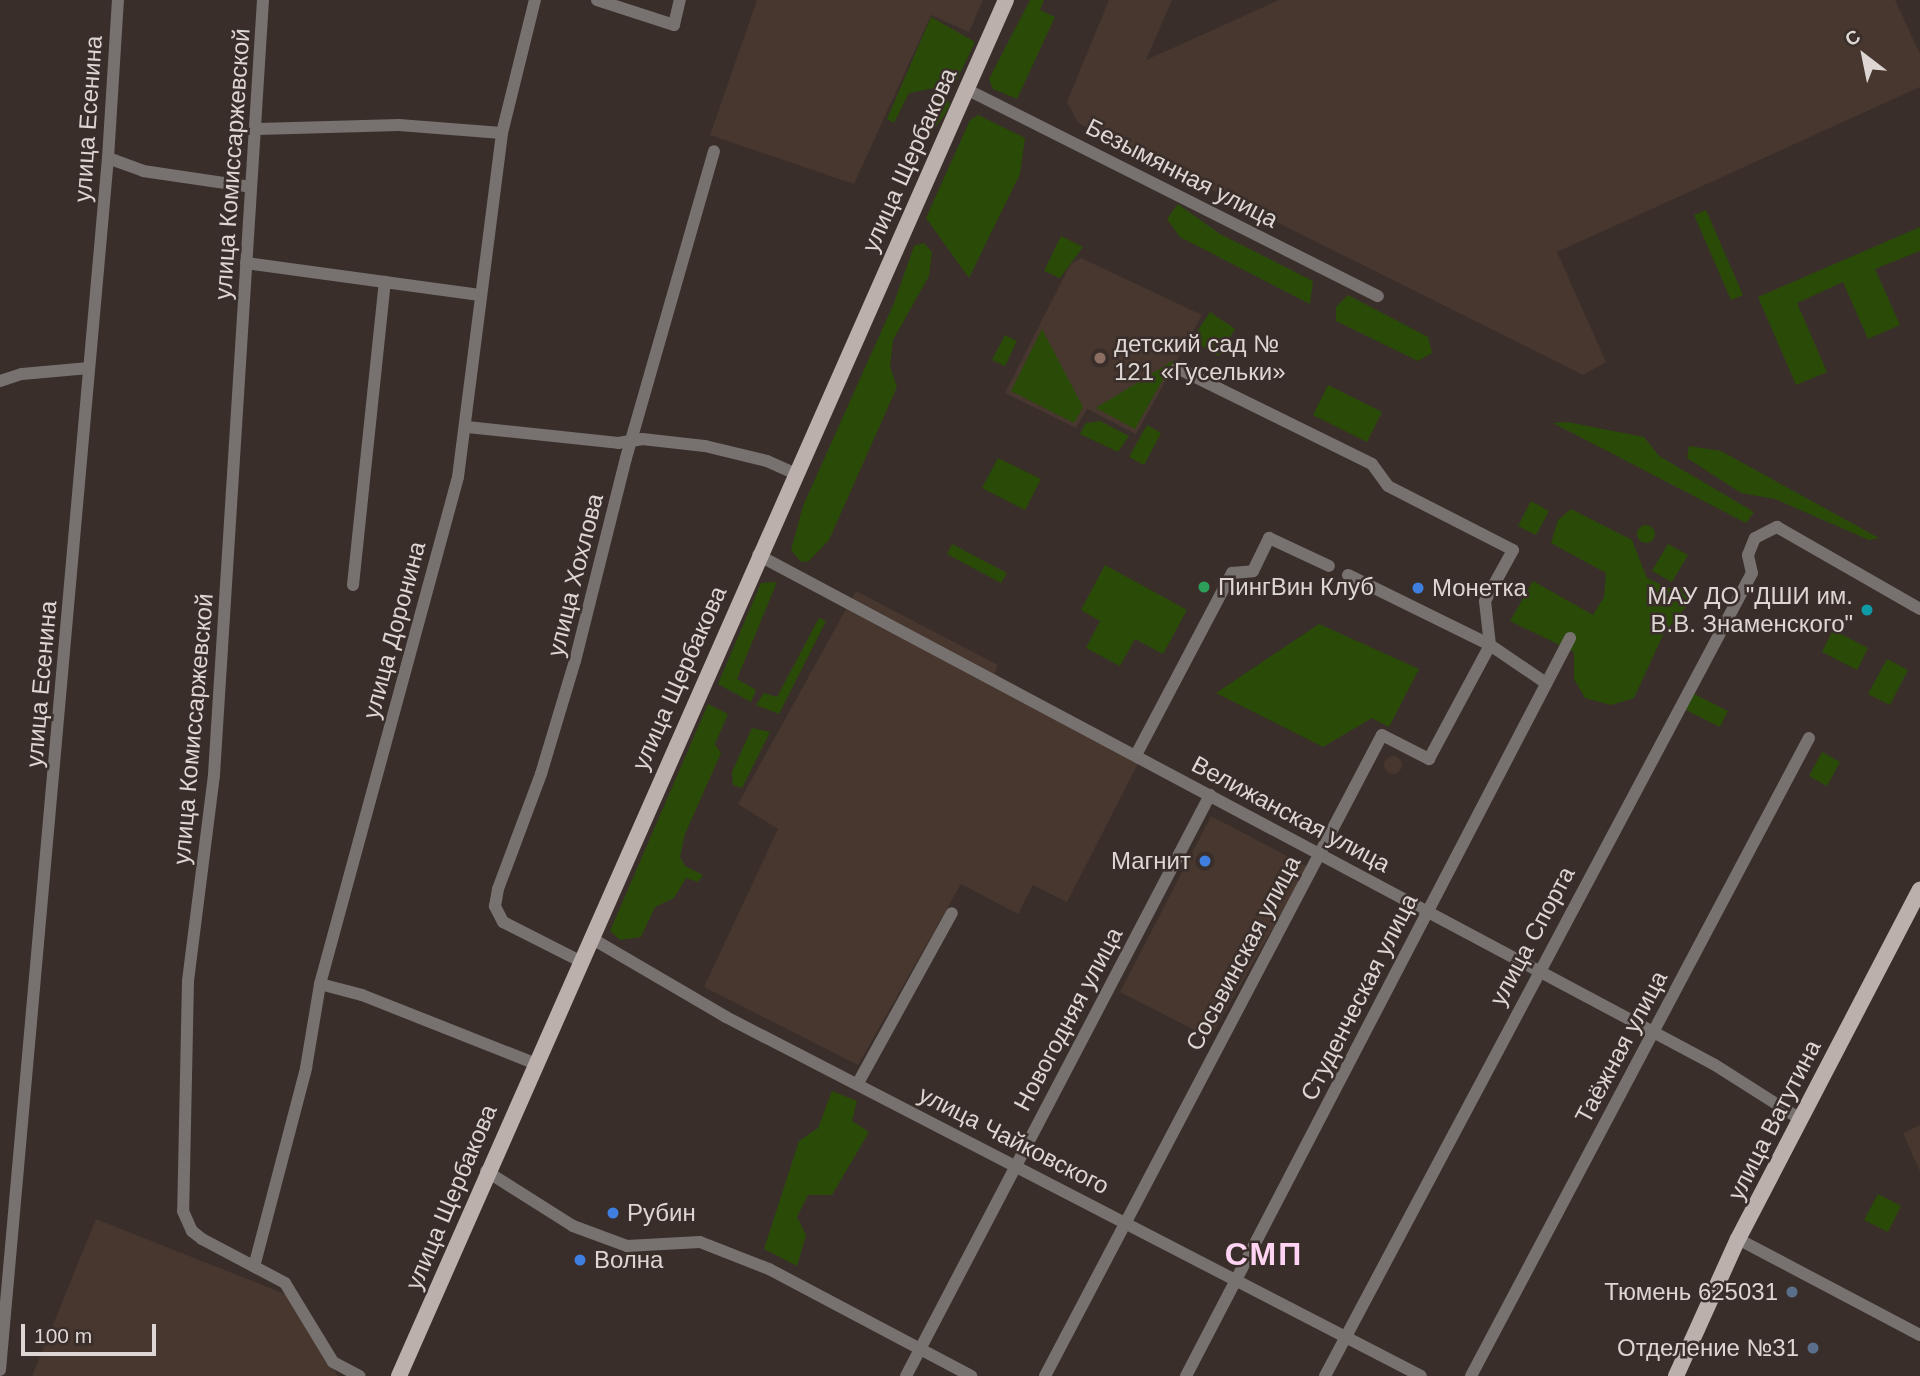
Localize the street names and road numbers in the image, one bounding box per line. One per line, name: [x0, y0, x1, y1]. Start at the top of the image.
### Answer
street label: улица Комиссаржевской: [208, 27, 256, 301]
street label: улица Есенина: [68, 35, 108, 203]
street label: улица Щербакова: [856, 64, 962, 256]
street label: Безымянная улица: [1081, 112, 1283, 234]
street label: улица Хохлова: [541, 491, 609, 659]
street label: улица Доронина: [356, 538, 432, 722]
street label: улица Щербакова: [626, 582, 732, 774]
street label: улица Комиссаржевской: [167, 592, 219, 866]
street label: улица Есенина: [19, 600, 63, 768]
street label: Велижанская улица: [1187, 749, 1395, 879]
street label: Сосьвинская улица: [1179, 851, 1307, 1055]
street label: улица Спорта: [1483, 862, 1581, 1010]
street label: Студенческая улица: [1294, 889, 1424, 1105]
street label: Новогодняя улица: [1008, 922, 1128, 1116]
street label: Таёжная улица: [1569, 966, 1673, 1128]
street label: улица Ватутина: [1721, 1035, 1827, 1205]
street label: улица Чайковского: [914, 1080, 1114, 1200]
street label: улица Щербакова: [399, 1100, 503, 1294]

